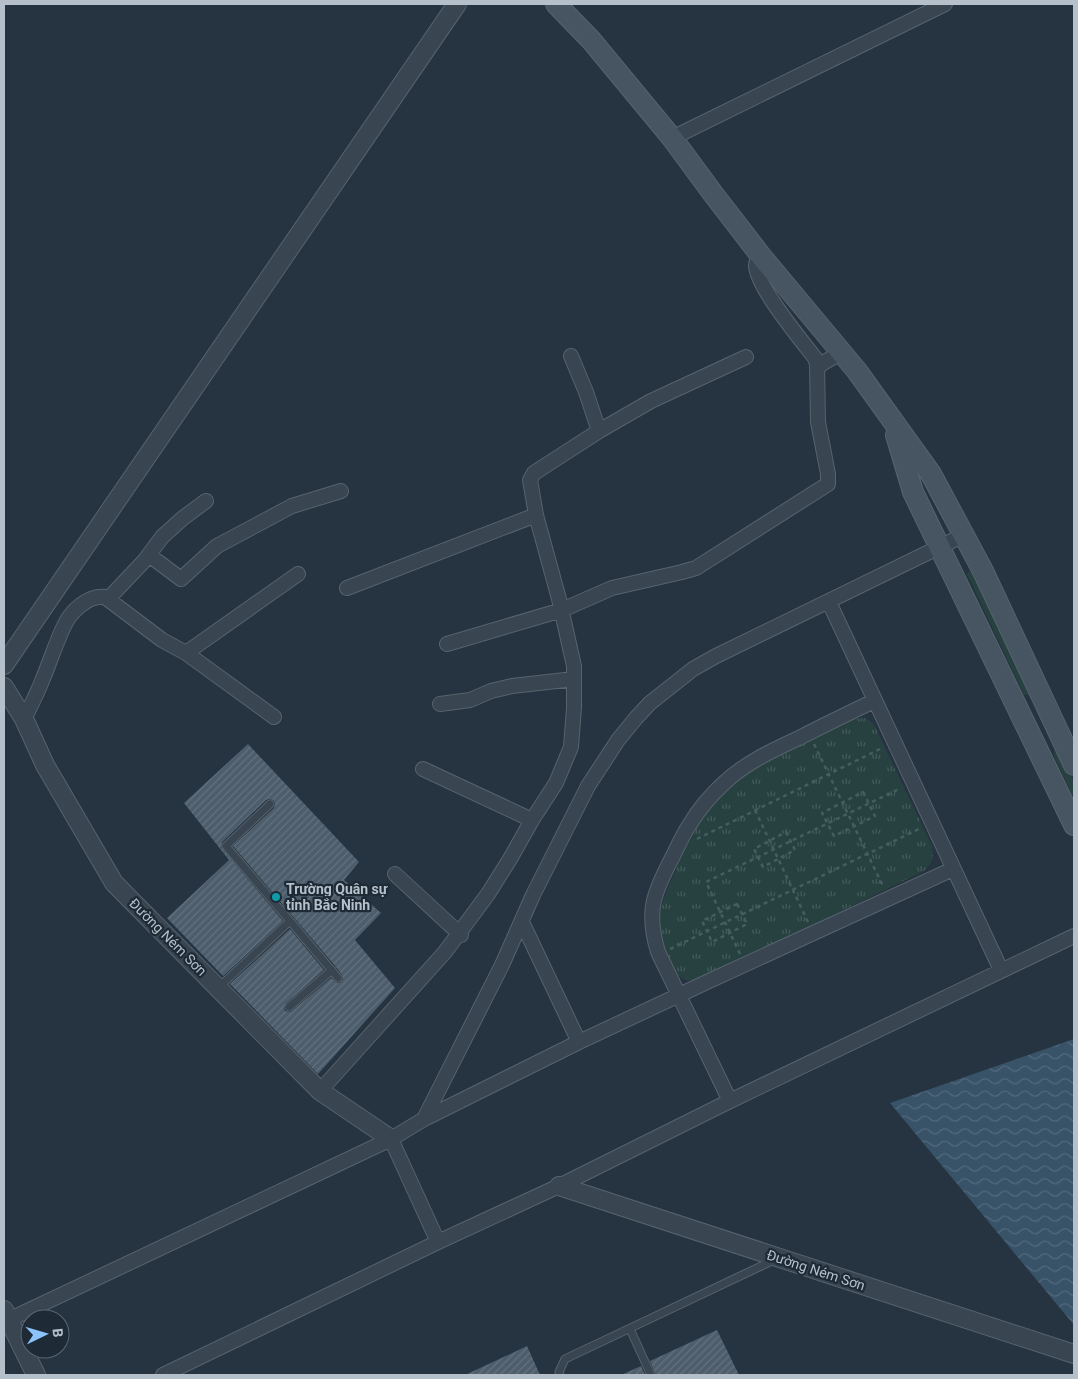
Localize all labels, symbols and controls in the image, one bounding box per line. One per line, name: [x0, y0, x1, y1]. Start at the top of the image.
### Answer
place label: Trường Quân sự tỉnh Bắc Ninh: [286, 881, 389, 913]
marker: Trường Quân sự tỉnh Bắc Ninh: [270, 891, 282, 903]
street label: Đường Ném Sơn: [126, 895, 210, 979]
street label: Đường Ném Sơn: [765, 1247, 867, 1293]
north arrow: [20, 1309, 70, 1359]
text: B: [50, 1328, 66, 1338]

